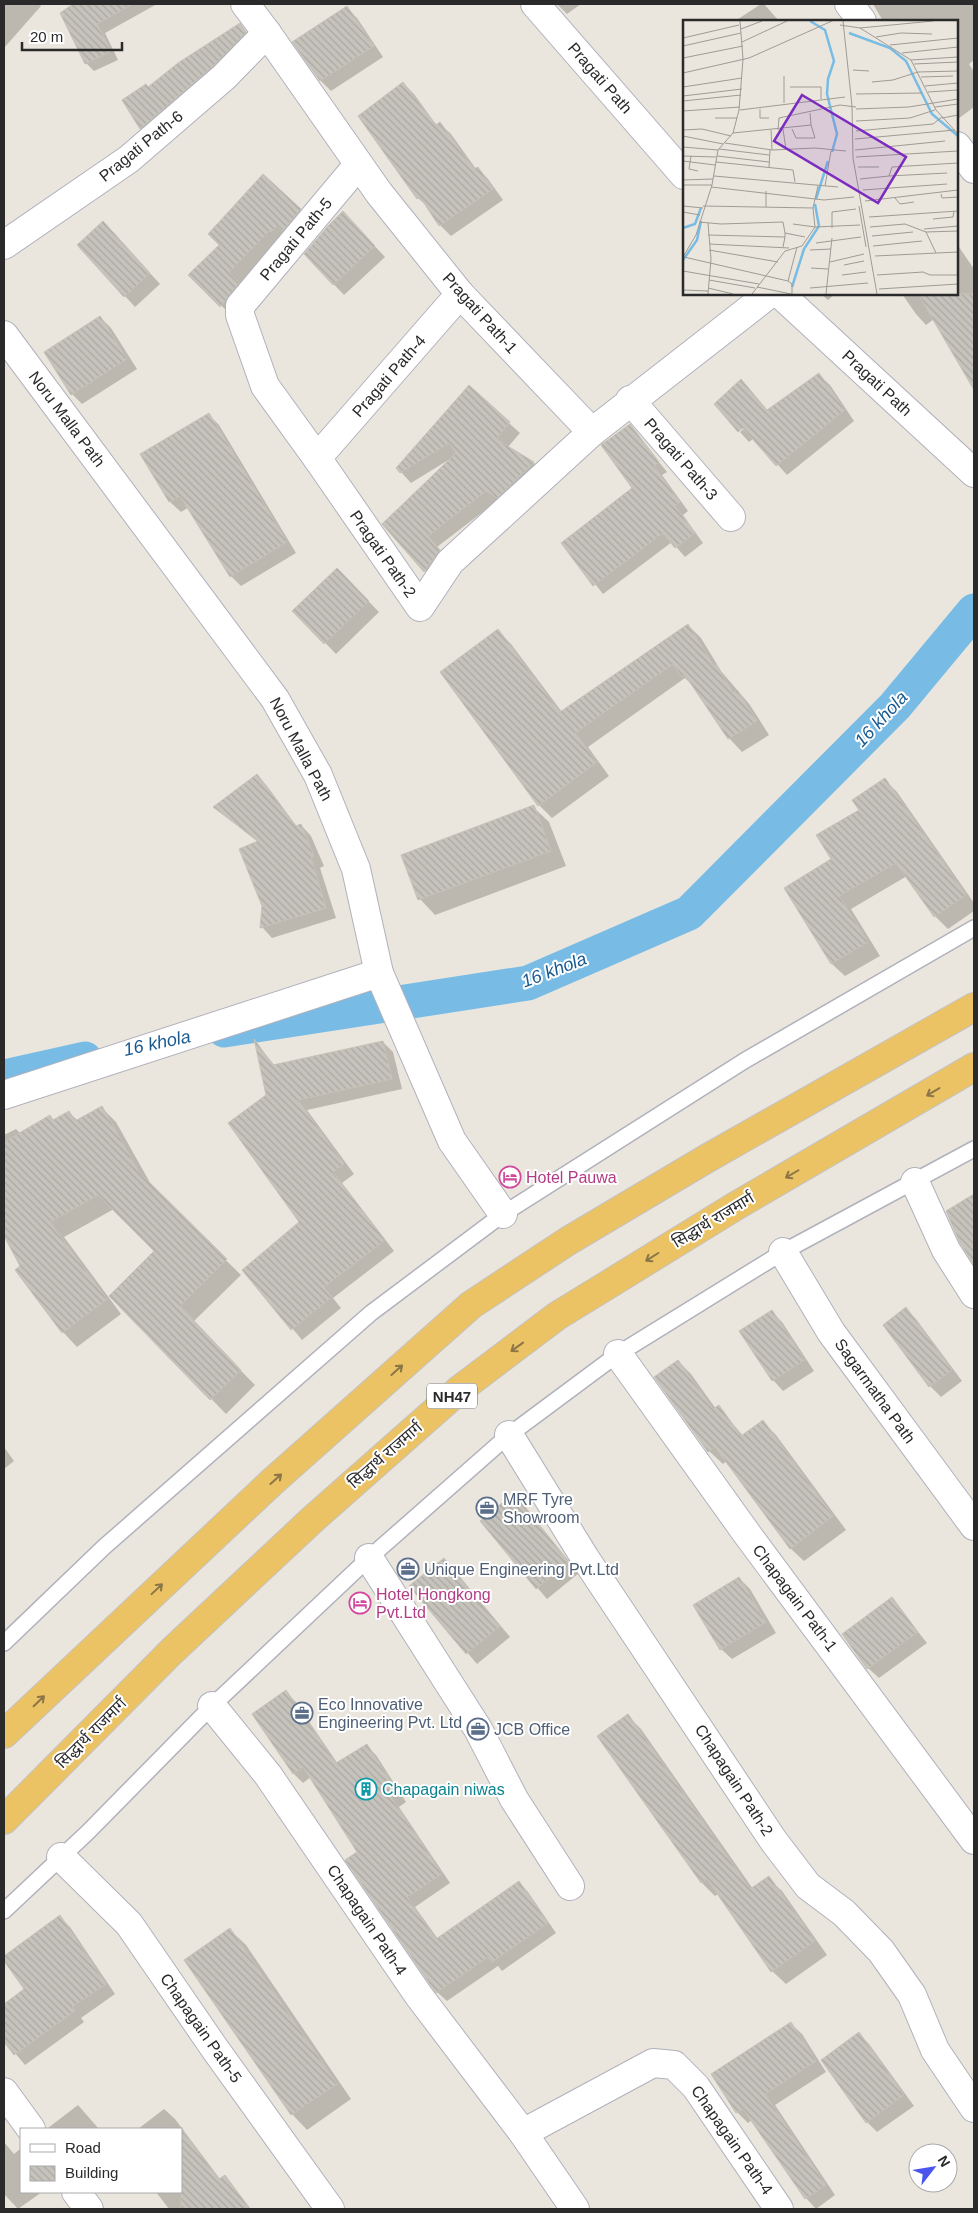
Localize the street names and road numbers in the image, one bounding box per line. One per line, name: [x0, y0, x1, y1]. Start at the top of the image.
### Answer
street label: Pragati Path: [565, 39, 635, 117]
street label: Pragati Path-6: [96, 107, 186, 185]
street label: Pragati Path-5: [257, 194, 335, 284]
street label: Pragati Path-1: [439, 269, 521, 357]
street label: Pragati Path-4: [349, 332, 429, 420]
street label: Pragati Path: [839, 347, 915, 419]
street label: Noru Malla Path: [26, 368, 108, 470]
street label: Pragati Path-3: [641, 415, 721, 503]
street label: Pragati Path-2: [347, 507, 419, 601]
street label: Noru Malla Path: [267, 694, 335, 804]
street label: सिद्धार्थ राजमार्ग: [669, 1188, 758, 1251]
street label: Sagarmatha Path: [832, 1336, 918, 1446]
road number: NH47: [427, 1384, 477, 1408]
street label: सिद्धार्थ राजमार्ग: [344, 1417, 426, 1492]
street label: Chapagain Path-1: [749, 1541, 841, 1655]
street label: सिद्धार्थ राजमार्ग: [52, 1693, 130, 1771]
street label: Chapagain Path-2: [692, 1721, 776, 1839]
street label: Chapagain Path-4: [324, 1862, 410, 1978]
street label: Chapagain Path-5: [157, 1970, 245, 2086]
street label: Chapagain Path-4: [688, 2082, 776, 2198]

